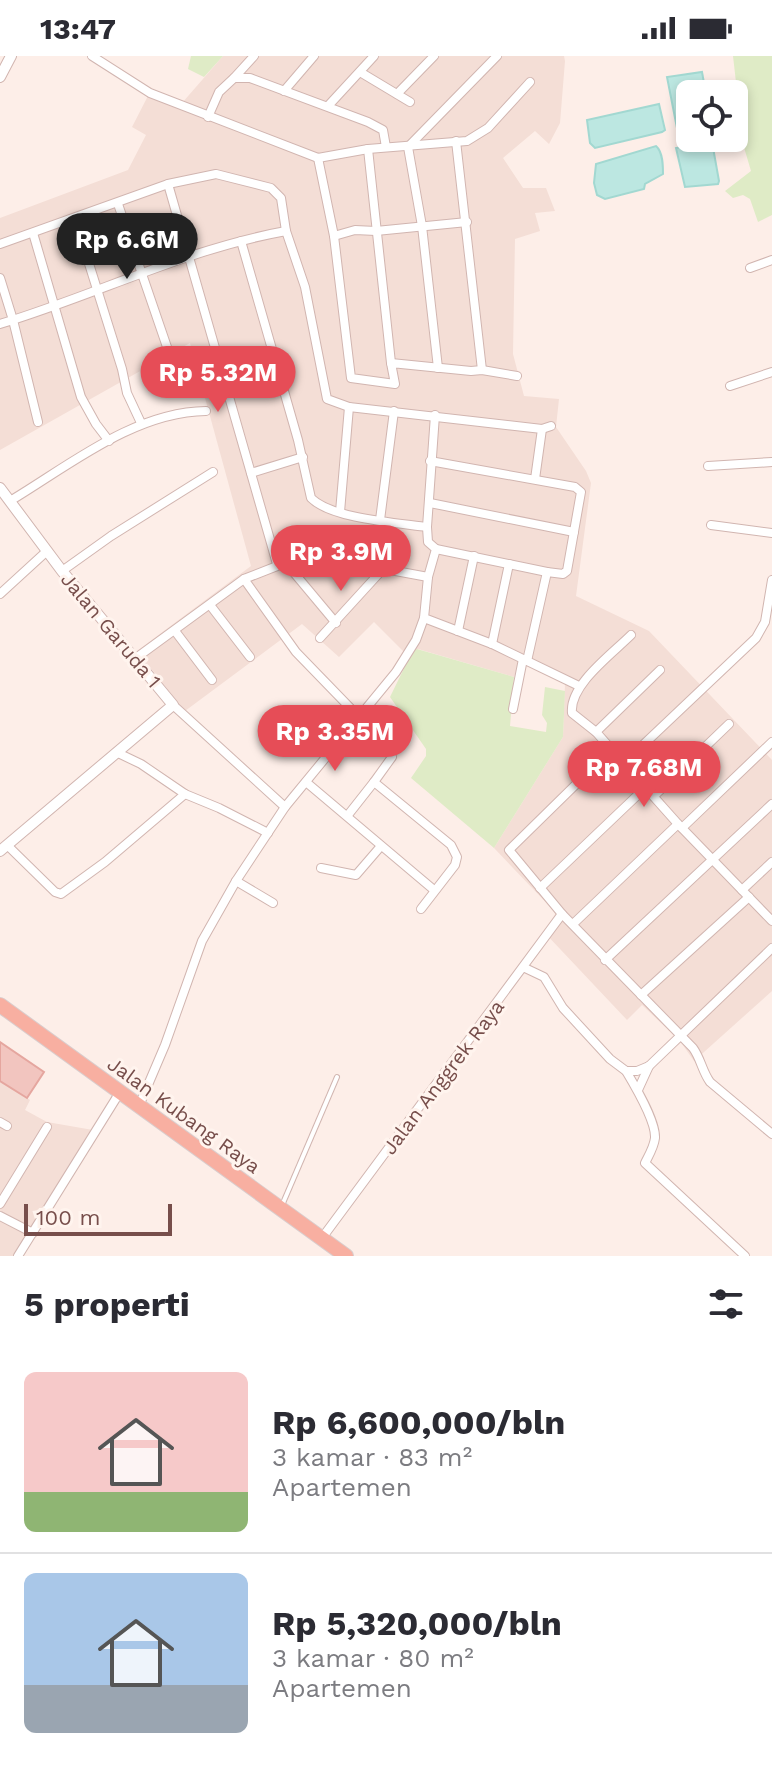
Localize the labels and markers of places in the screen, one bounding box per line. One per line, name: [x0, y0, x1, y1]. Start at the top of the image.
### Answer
pin: Rp 6.6M: [53, 213, 201, 281]
pin: Rp 5.32M: [135, 346, 301, 414]
pin: Rp 3.9M: [267, 525, 415, 593]
pin: Rp 3.35M: [252, 705, 418, 773]
pin: Rp 7.68M: [561, 741, 727, 809]

